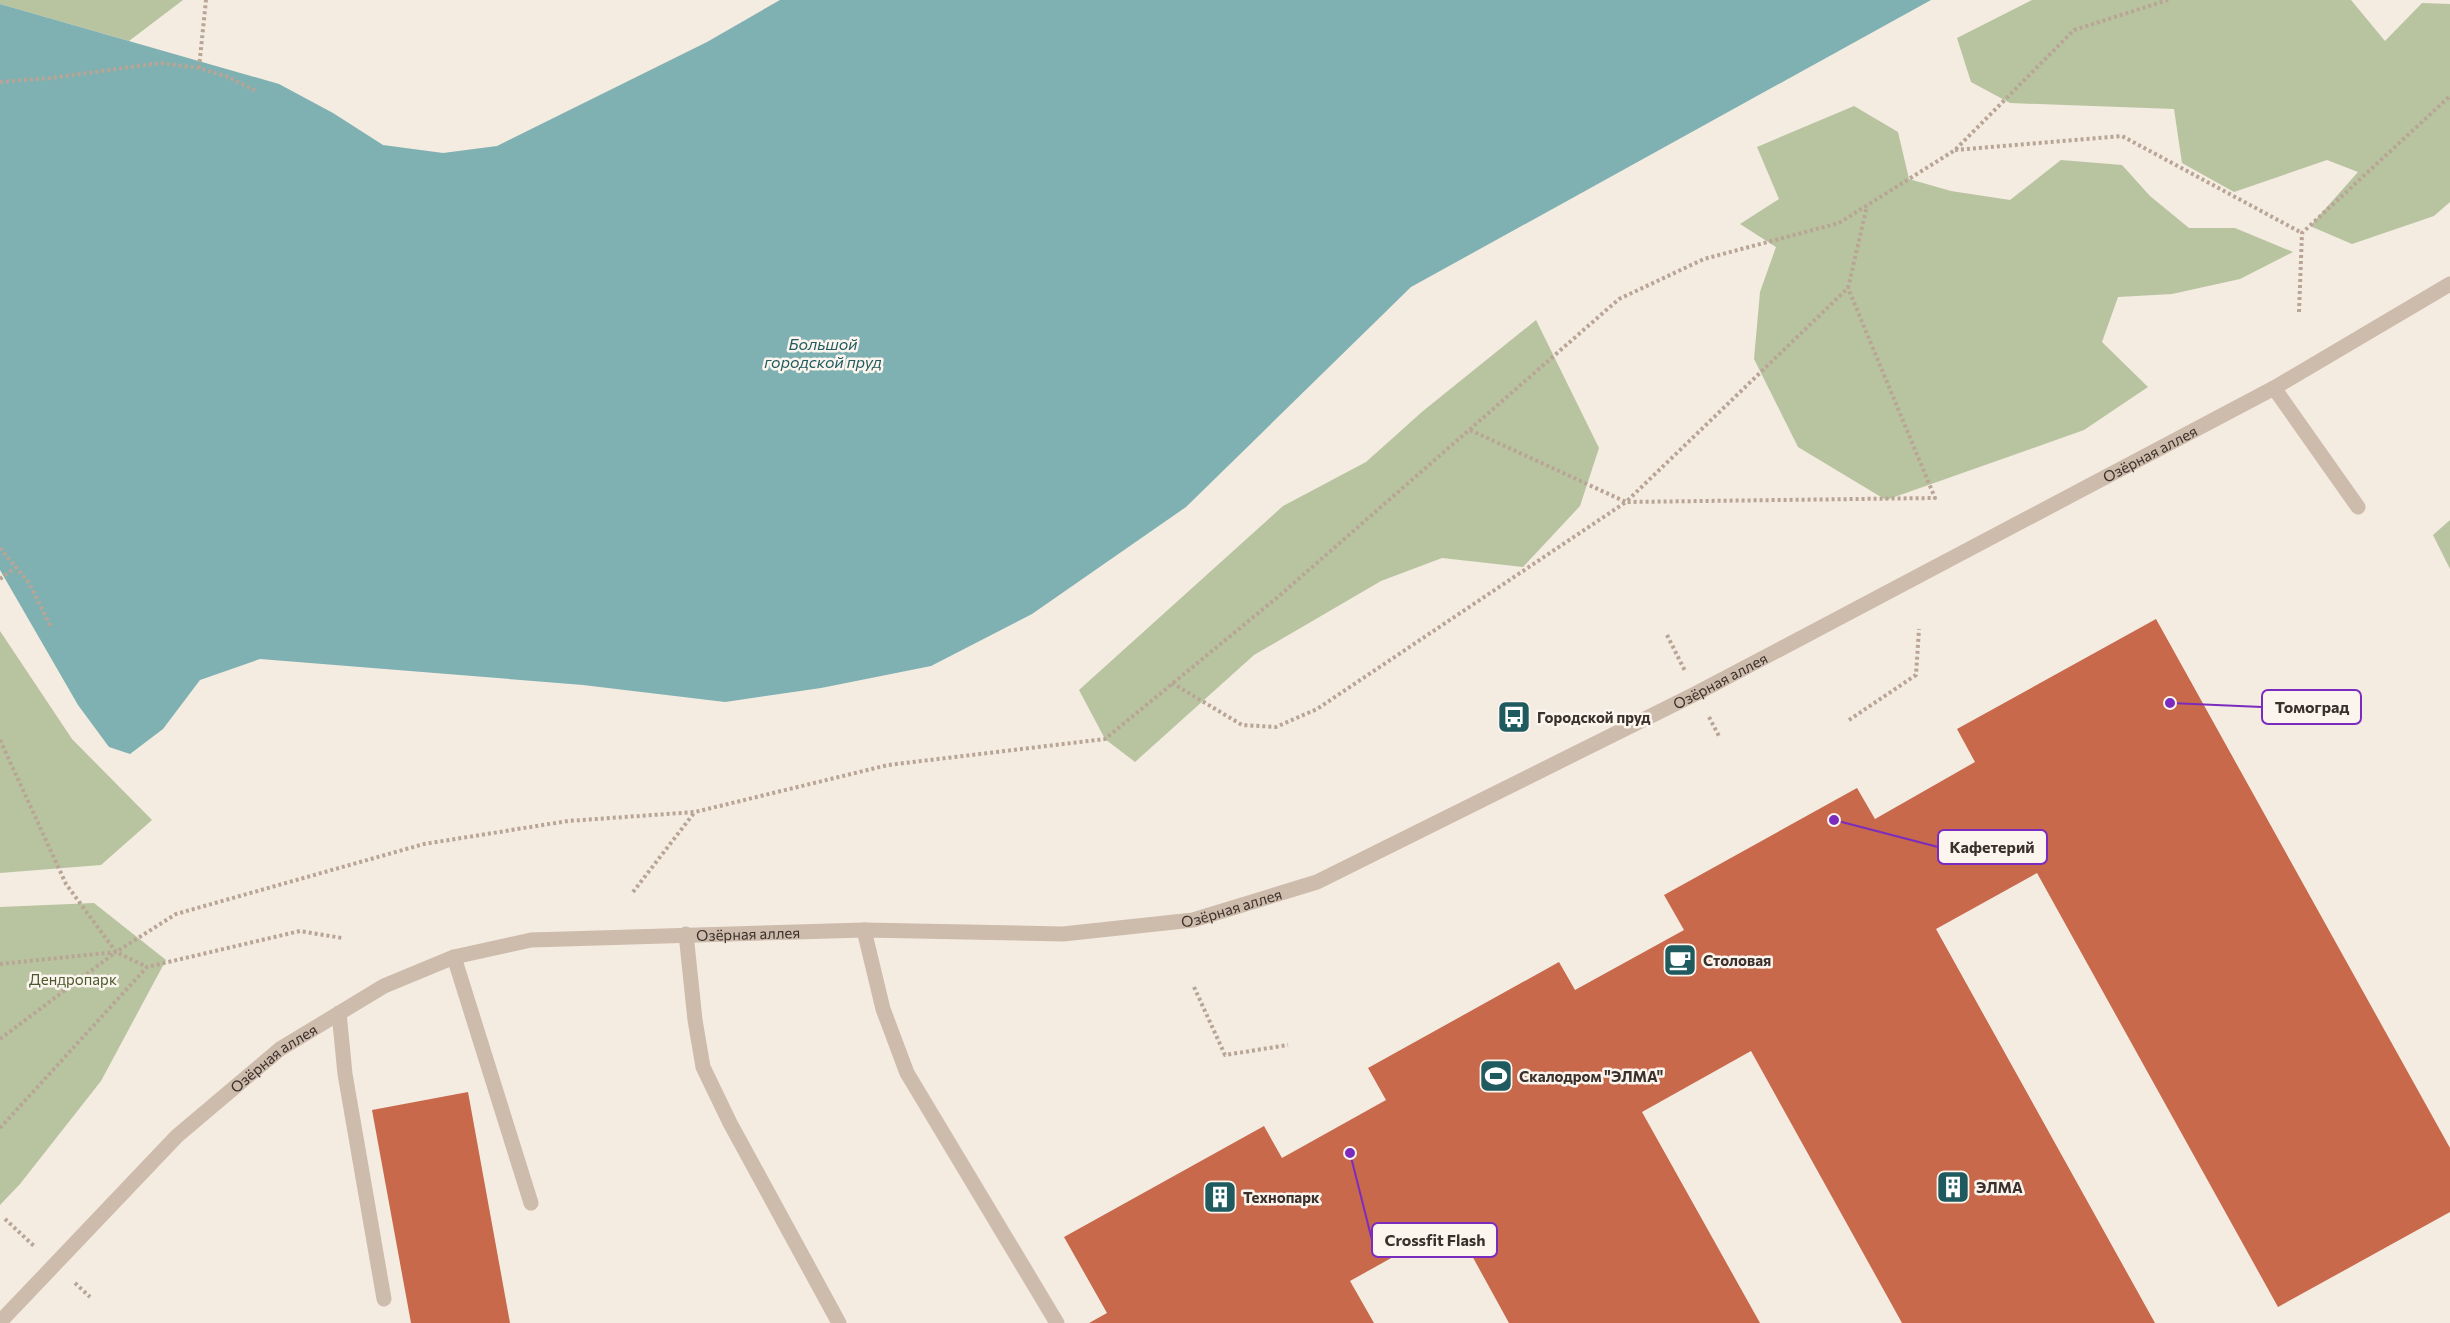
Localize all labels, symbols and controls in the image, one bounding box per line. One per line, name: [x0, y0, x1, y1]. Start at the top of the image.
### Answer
water label: Большой городской пруд: [764, 334, 882, 371]
street label: Озёрная аллея: [2099, 421, 2200, 486]
street label: Озёрная аллея: [1670, 648, 1770, 713]
callout: Томоград: [2262, 690, 2361, 724]
text: Томоград: [2275, 697, 2349, 716]
bus stop icon: Городской пруд: [1496, 699, 1532, 735]
place label: Городской пруд: [1537, 708, 1651, 726]
callout: Кафетерий: [1938, 830, 2047, 864]
text: Кафетерий: [1949, 837, 2035, 856]
street label: Озёрная аллея: [1180, 884, 1284, 930]
street label: Озёрная аллея: [696, 923, 800, 944]
cafe icon: Столовая: [1662, 942, 1698, 978]
place label: Столовая: [1703, 951, 1771, 969]
park label: Дендропарк: [29, 970, 117, 988]
street label: Озёрная аллея: [226, 1020, 320, 1096]
sports icon: Скалодром "ЭЛМА": [1478, 1058, 1514, 1094]
place label: Скалодром "ЭЛМА": [1519, 1067, 1663, 1085]
building icon: ЭЛМА: [1935, 1169, 1971, 1205]
place label: ЭЛМА: [1976, 1178, 2023, 1196]
building icon: Технопарк: [1202, 1179, 1238, 1215]
place label: Технопарк: [1243, 1188, 1320, 1206]
callout: Crossfit Flash: [1372, 1223, 1497, 1257]
text: Crossfit Flash: [1384, 1230, 1486, 1249]

